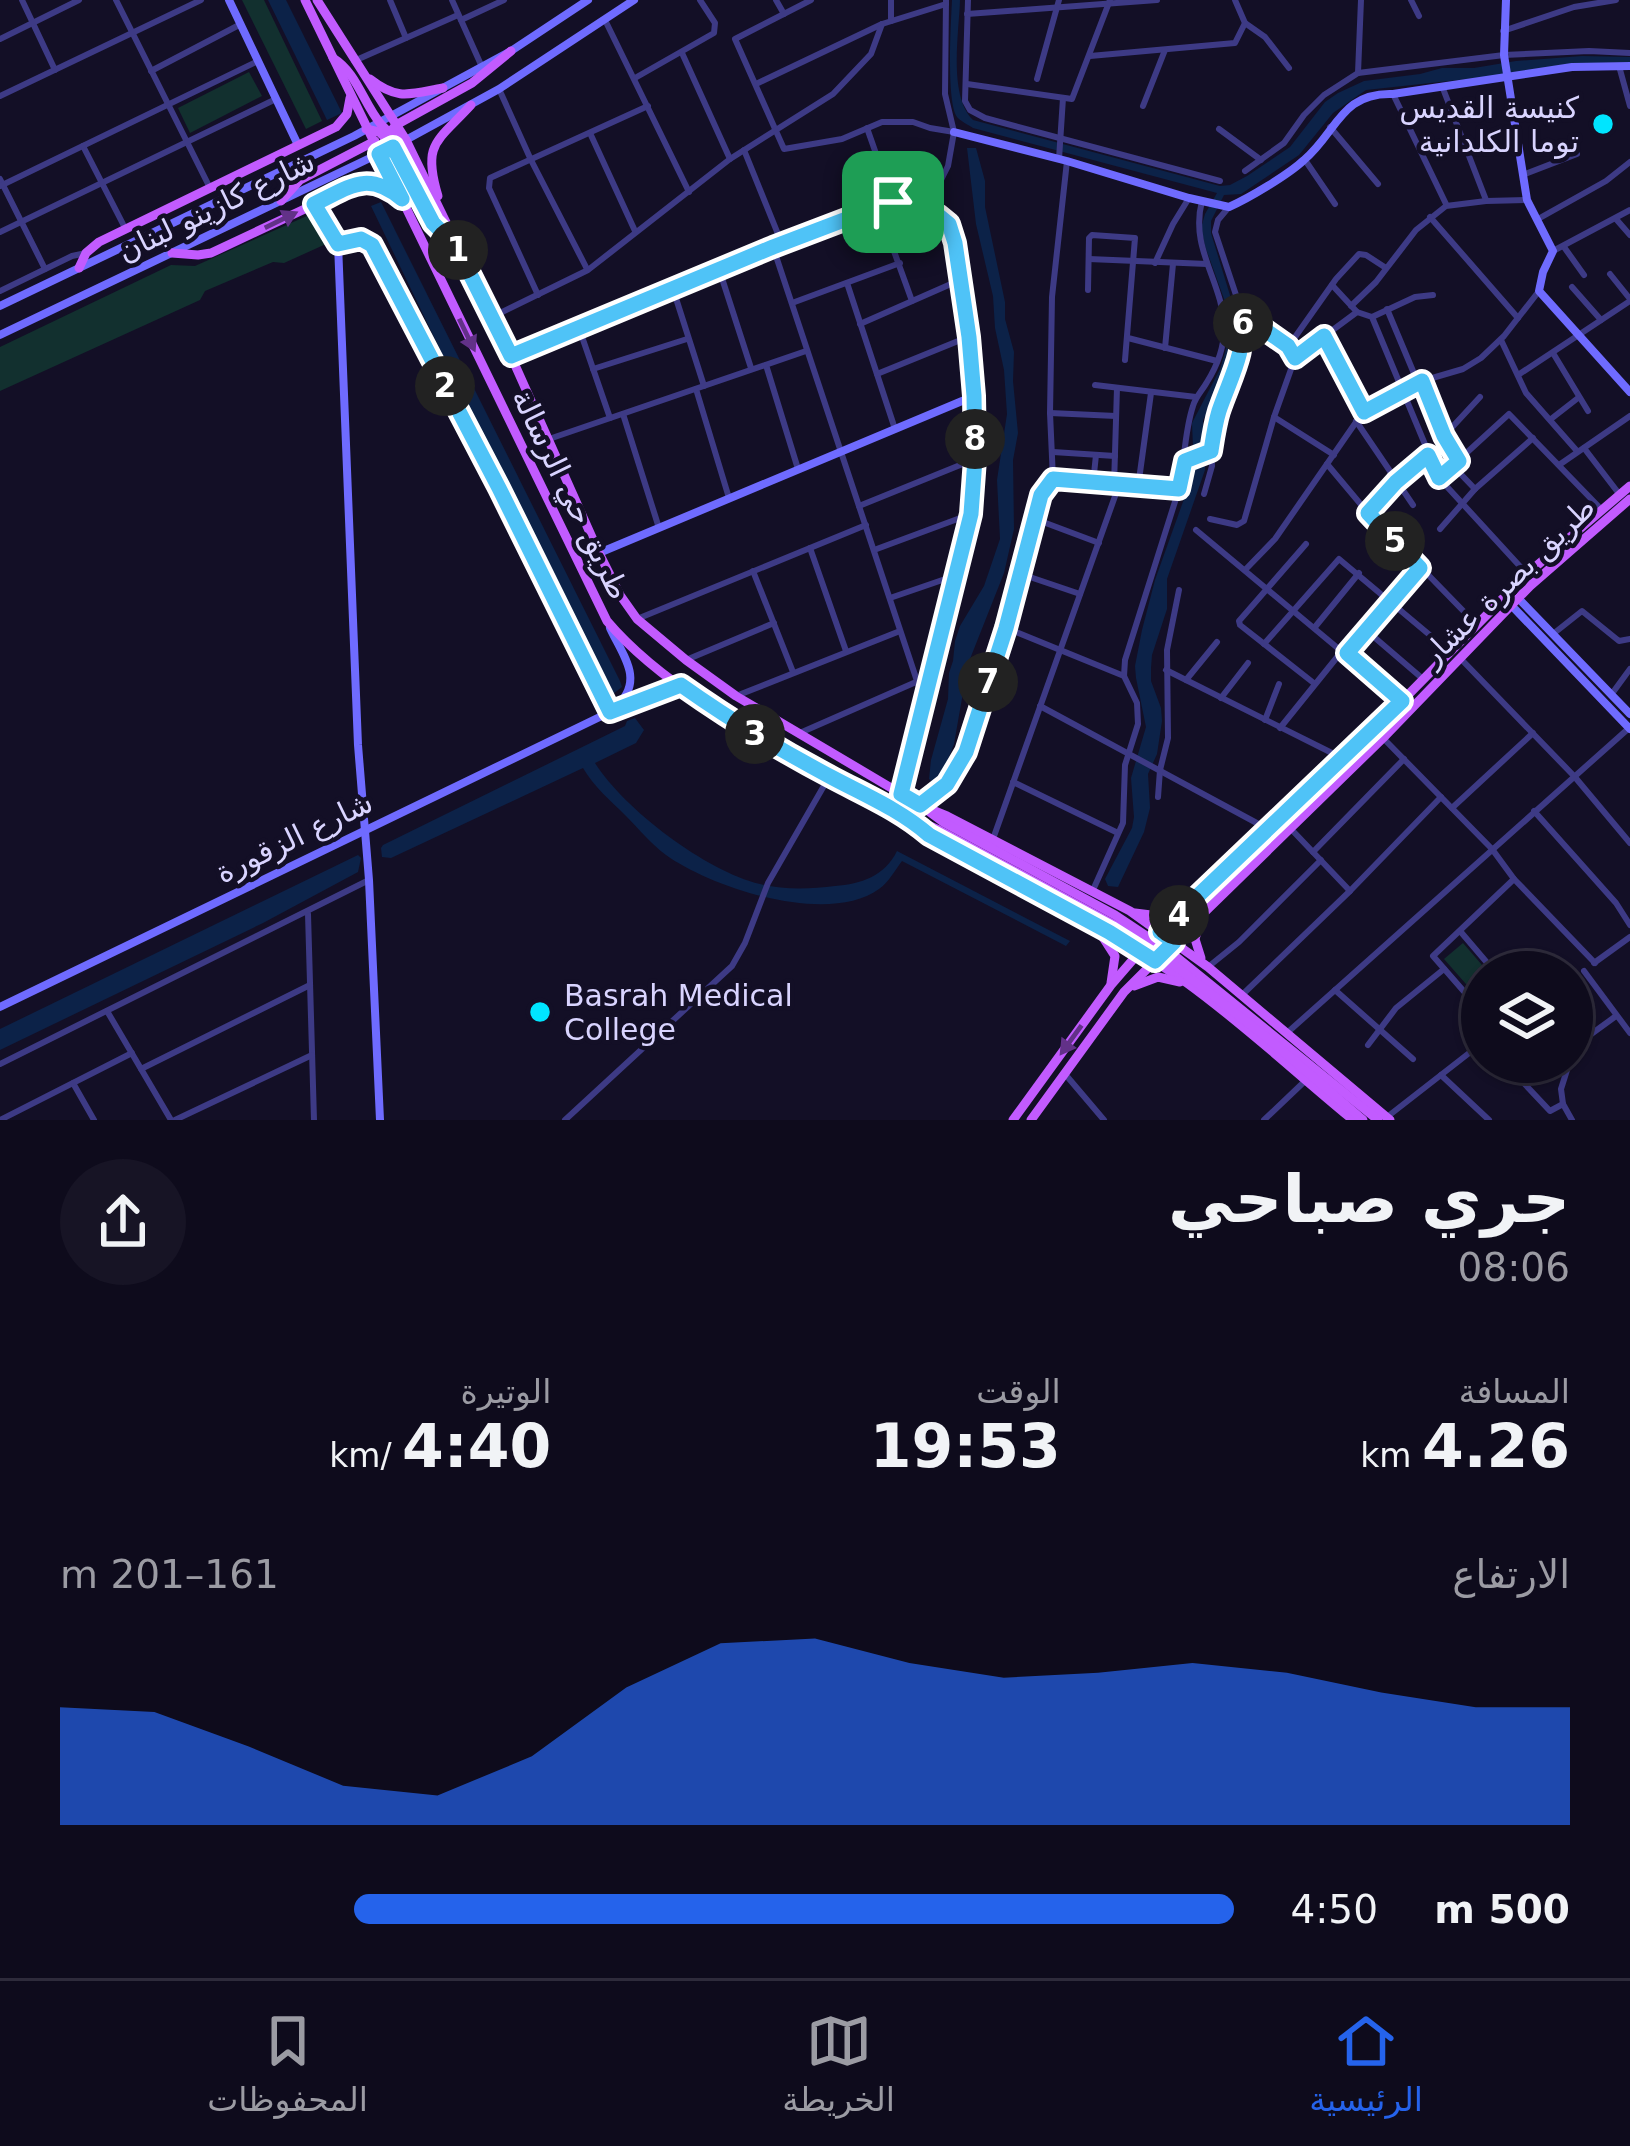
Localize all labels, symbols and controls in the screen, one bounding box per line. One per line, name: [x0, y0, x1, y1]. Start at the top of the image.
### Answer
place label: كنيسة القديس توما الكلدانية: [1399, 90, 1580, 159]
marker: كنيسة القديس توما الكلدانية: [1590, 111, 1616, 137]
street label: شارع كازينو لبنان: [112, 143, 320, 269]
pin: [842, 151, 944, 253]
icon: arrive: [860, 169, 926, 235]
one-way arrow: [264, 210, 299, 230]
pin: 1: [428, 220, 488, 280]
text: 1: [447, 230, 469, 269]
pin: 6: [1213, 293, 1273, 353]
text: 6: [1232, 303, 1254, 342]
one-way arrow: [457, 318, 477, 353]
pin: 2: [415, 356, 475, 416]
text: 2: [434, 366, 456, 405]
street label: طريق حي الرسالة: [504, 383, 637, 605]
pin: 8: [945, 409, 1005, 469]
text: 8: [964, 419, 986, 458]
street label: طريق بصرة عشار: [1412, 489, 1602, 674]
pin: 5: [1365, 511, 1425, 571]
text: 5: [1384, 521, 1406, 560]
pin: 7: [958, 652, 1018, 712]
text: 7: [977, 662, 999, 701]
pin: 3: [725, 704, 785, 764]
text: 3: [744, 714, 766, 753]
street label: شارع الزقورة: [210, 784, 378, 890]
pin: 4: [1149, 885, 1209, 945]
text: 4: [1168, 895, 1190, 934]
map controls: [1461, 951, 1593, 1083]
button: layers: [1461, 951, 1593, 1083]
place label: Basrah Medical College: [564, 978, 793, 1047]
marker: Basrah Medical College: [527, 999, 553, 1025]
one-way arrow: [1059, 1024, 1083, 1056]
button: share: [60, 1159, 186, 1285]
text: جري صباحي: [1168, 1161, 1570, 1238]
text: 08:06: [1458, 1245, 1570, 1290]
text: الوتيرة: [460, 1372, 551, 1411]
text: الوقت: [976, 1372, 1061, 1411]
text: المسافة: [1459, 1372, 1570, 1411]
text: 4:40: [402, 1411, 551, 1481]
text: 19:53: [870, 1411, 1061, 1481]
text: 4.26: [1422, 1411, 1570, 1481]
text: /km: [329, 1436, 402, 1475]
text: km: [1360, 1436, 1422, 1475]
text: 161–201 m: [60, 1552, 279, 1597]
text: الارتفاع: [1452, 1552, 1570, 1597]
text: 4:50: [1290, 1887, 1378, 1932]
text: 500 m: [1434, 1887, 1570, 1932]
tab: المحفوظات: [207, 2008, 368, 2119]
tab: الخريطة: [782, 2008, 895, 2119]
tab: الرئيسية: [1309, 2008, 1423, 2119]

